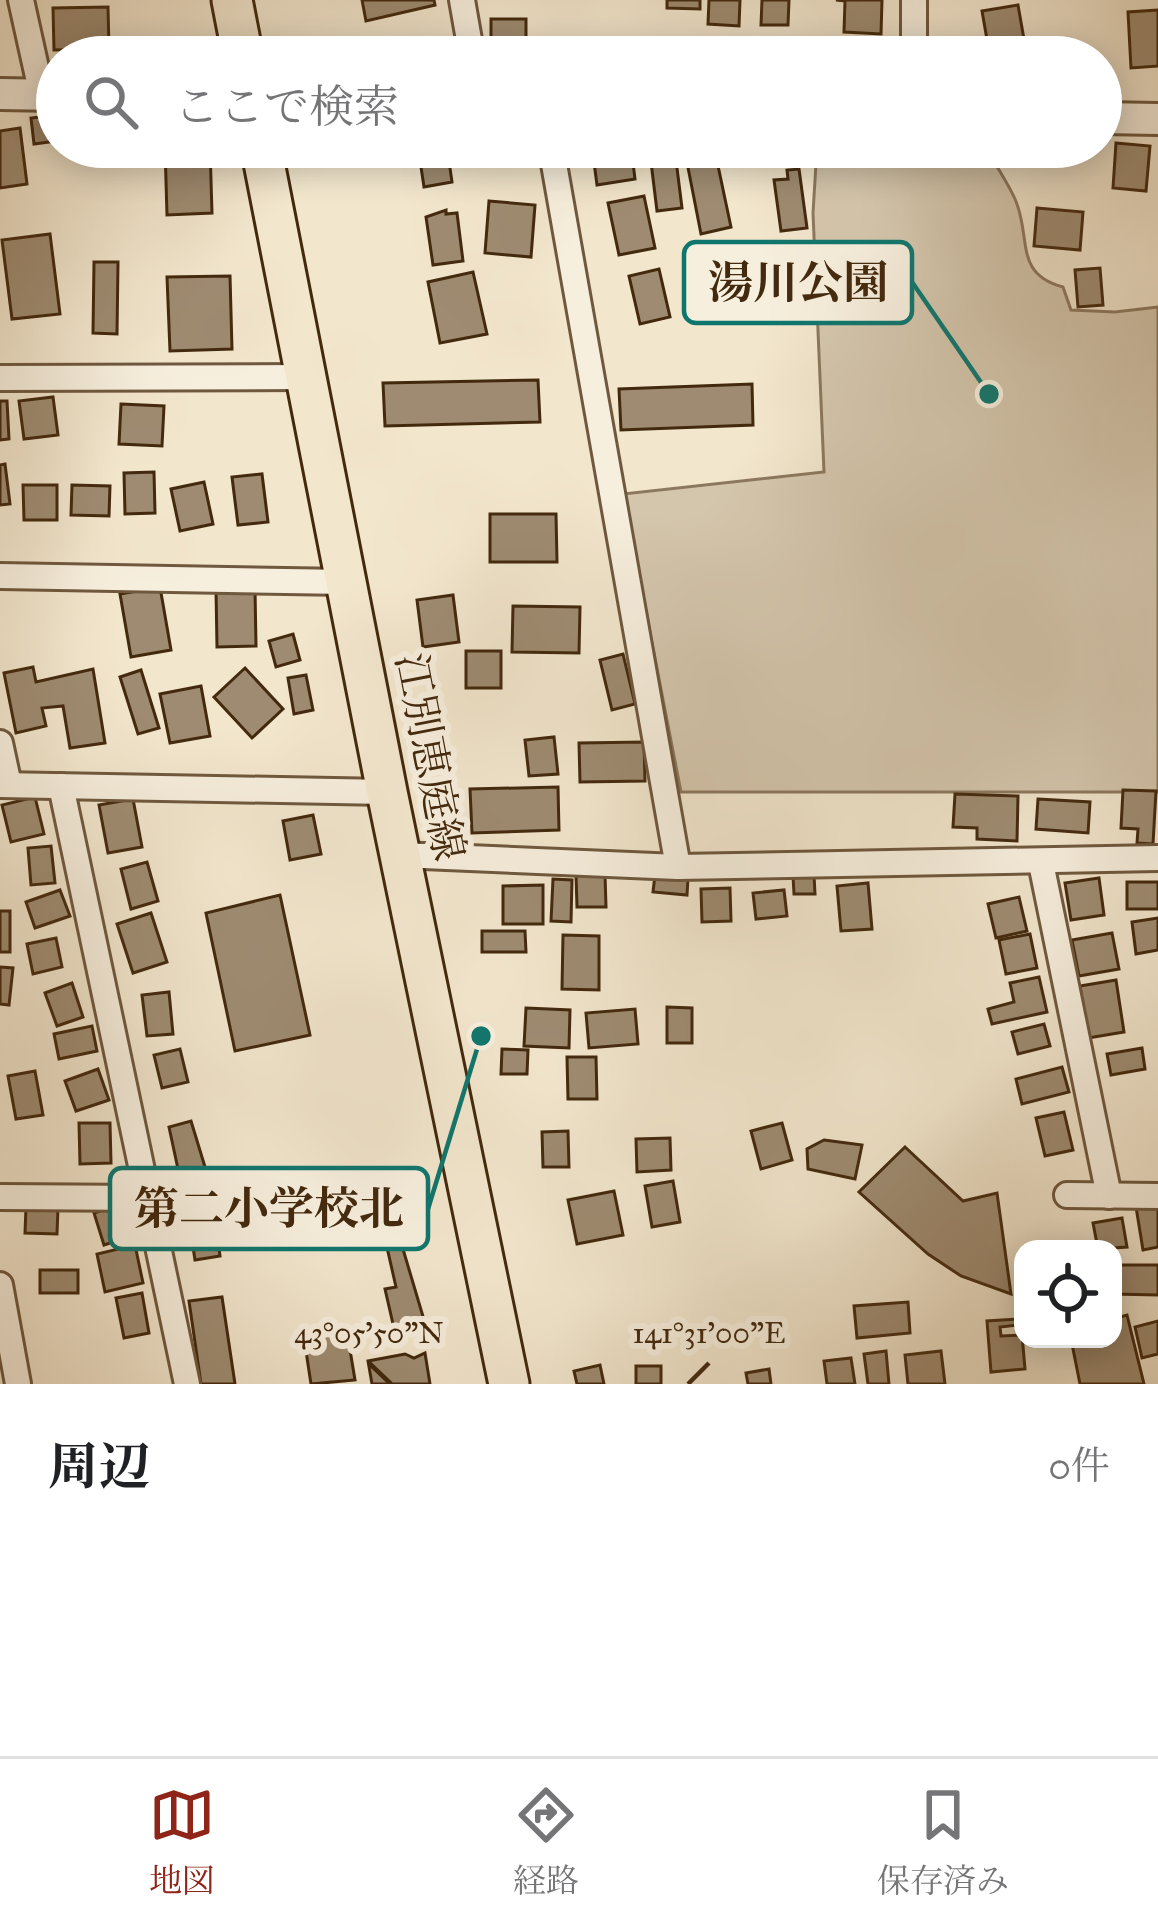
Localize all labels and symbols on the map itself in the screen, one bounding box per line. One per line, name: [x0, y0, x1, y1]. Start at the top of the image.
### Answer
callout: 湯川公園: [684, 242, 912, 323]
text: 湯川公園: [708, 255, 888, 310]
street label: 江別恵庭線: [384, 649, 476, 865]
callout: 第二小学校北: [110, 1168, 428, 1249]
text: 第二小学校北: [134, 1181, 404, 1236]
text: 43°05'50"N: [294, 1315, 444, 1351]
text: 141°31'00"E: [633, 1315, 785, 1351]

